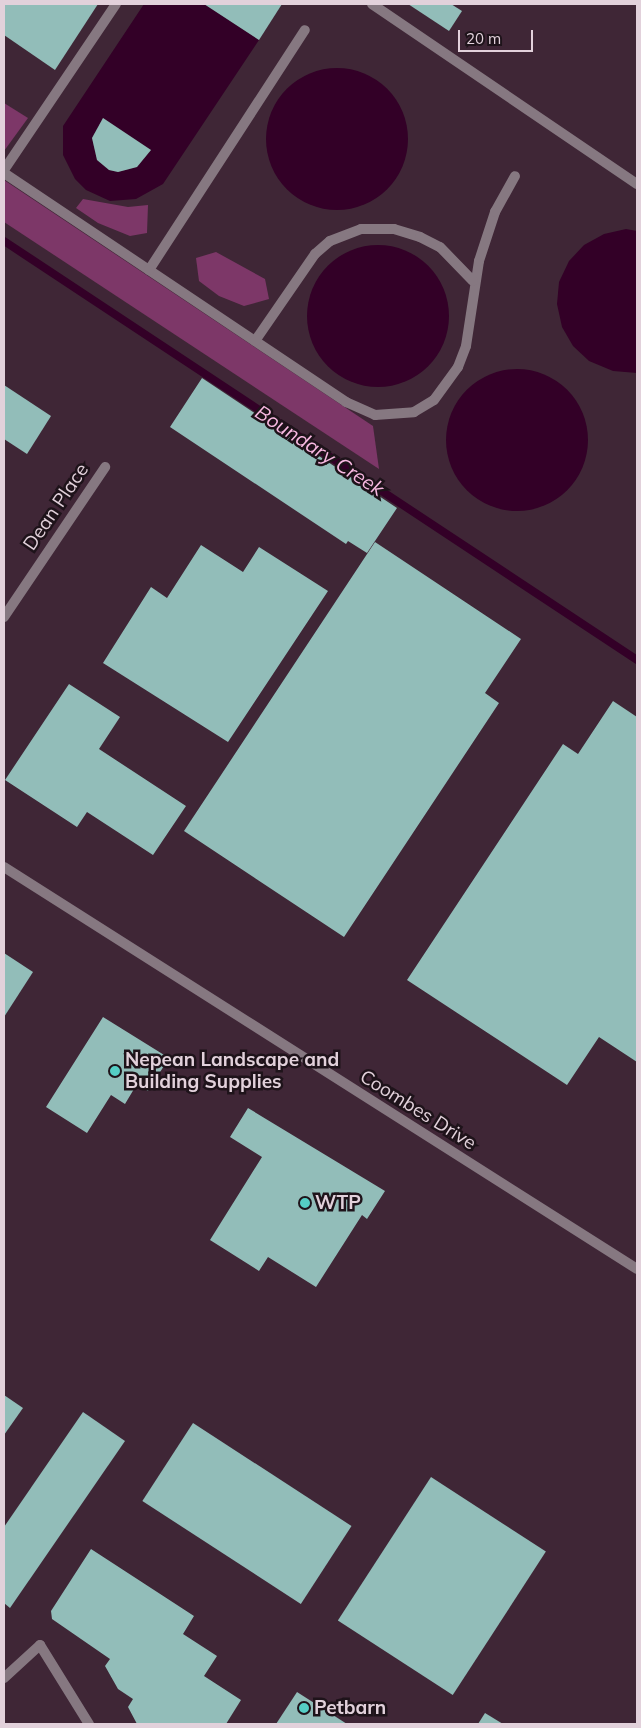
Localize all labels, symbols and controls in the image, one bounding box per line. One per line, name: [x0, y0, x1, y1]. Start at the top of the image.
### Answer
scale bar: [461, 20, 536, 52]
text: 20 m: [466, 29, 501, 48]
water label: Boundary Creek: [251, 399, 389, 501]
street label: Dean Place: [19, 459, 93, 555]
place label: Nepean Landscape and Building Supplies: [125, 1049, 339, 1093]
marker: Nepean Landscape and Building Supplies: [109, 1065, 121, 1077]
street label: Coombes Drive: [356, 1065, 480, 1155]
place label: WTP: [315, 1192, 361, 1214]
marker: WTP: [299, 1197, 311, 1209]
place label: Petbarn: [314, 1697, 386, 1719]
marker: Petbarn: [298, 1702, 310, 1714]

